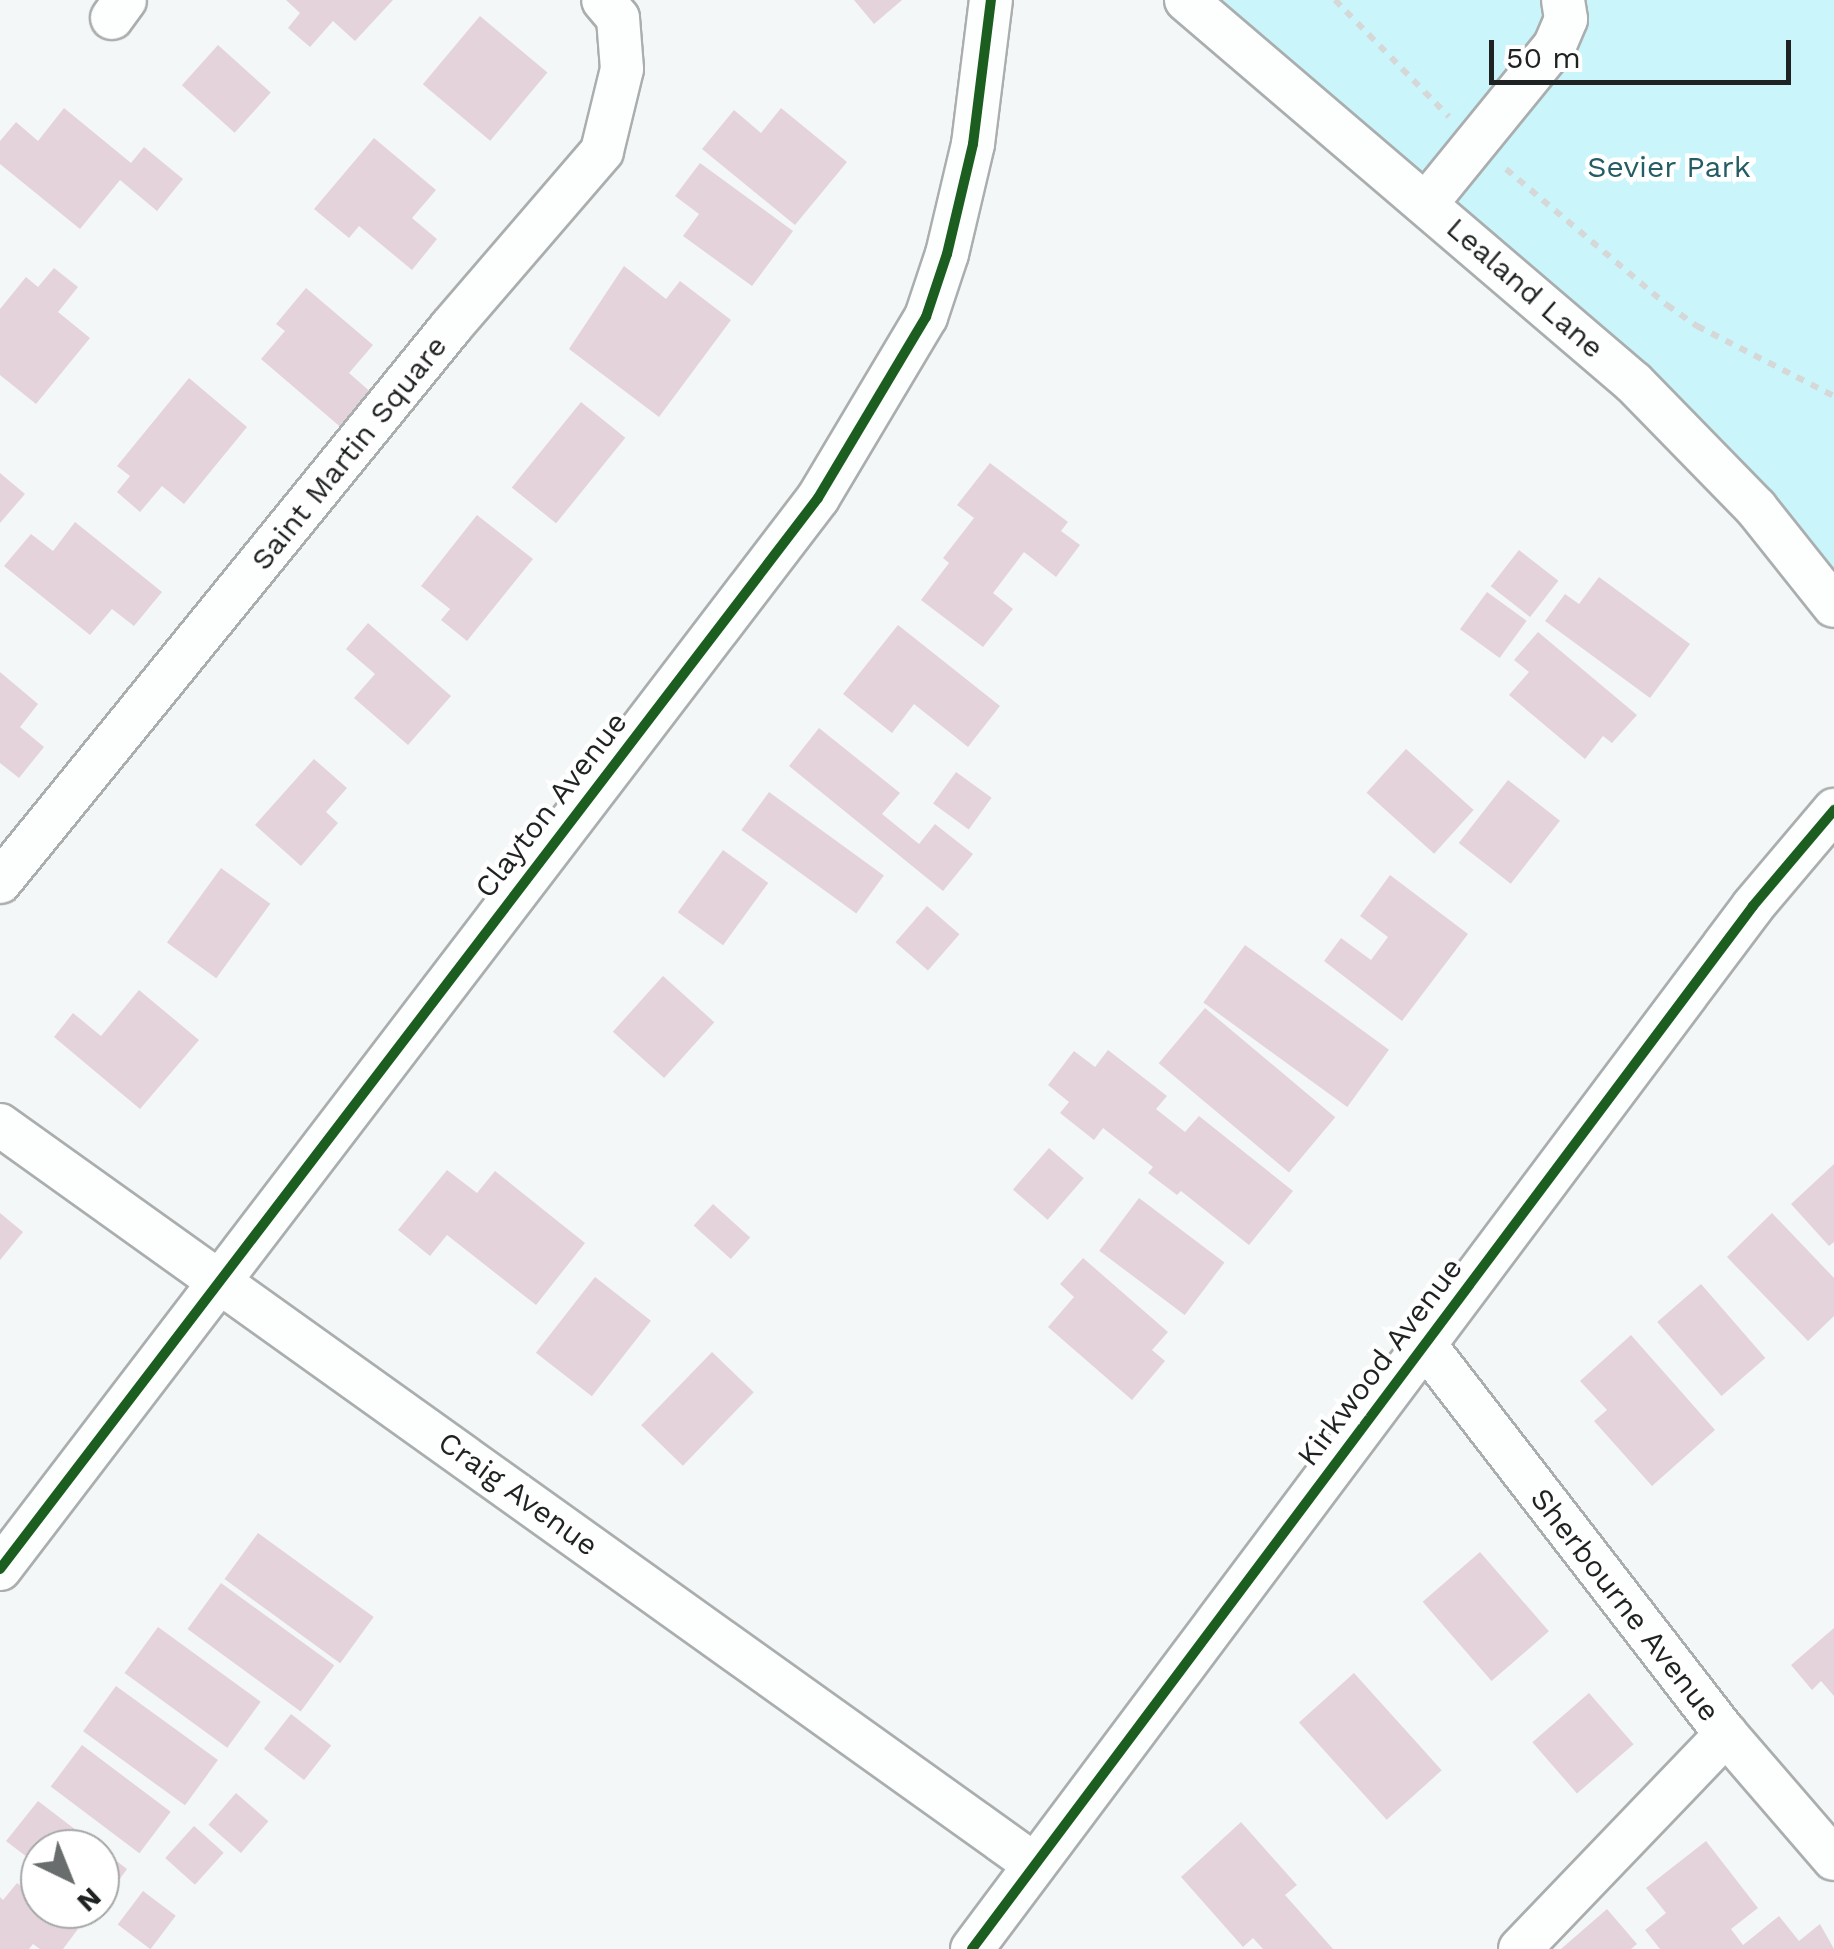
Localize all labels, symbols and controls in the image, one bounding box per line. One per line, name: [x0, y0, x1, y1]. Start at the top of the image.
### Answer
scale bar: [1494, 20, 1796, 82]
text: 50 m: [1506, 40, 1581, 75]
park label: Sevier Park: [1587, 149, 1751, 185]
street label: Lealand Lane: [1439, 210, 1611, 366]
street label: Saint Martin Square: [244, 329, 454, 577]
street label: Clayton Avenue: [467, 705, 635, 905]
street label: Kirkwood Avenue: [1290, 1250, 1470, 1474]
street label: Craig Avenue: [431, 1424, 605, 1564]
street label: Sherbourne Avenue: [1522, 1481, 1728, 1729]
north arrow: [20, 1829, 120, 1929]
text: N: [71, 1881, 108, 1919]

